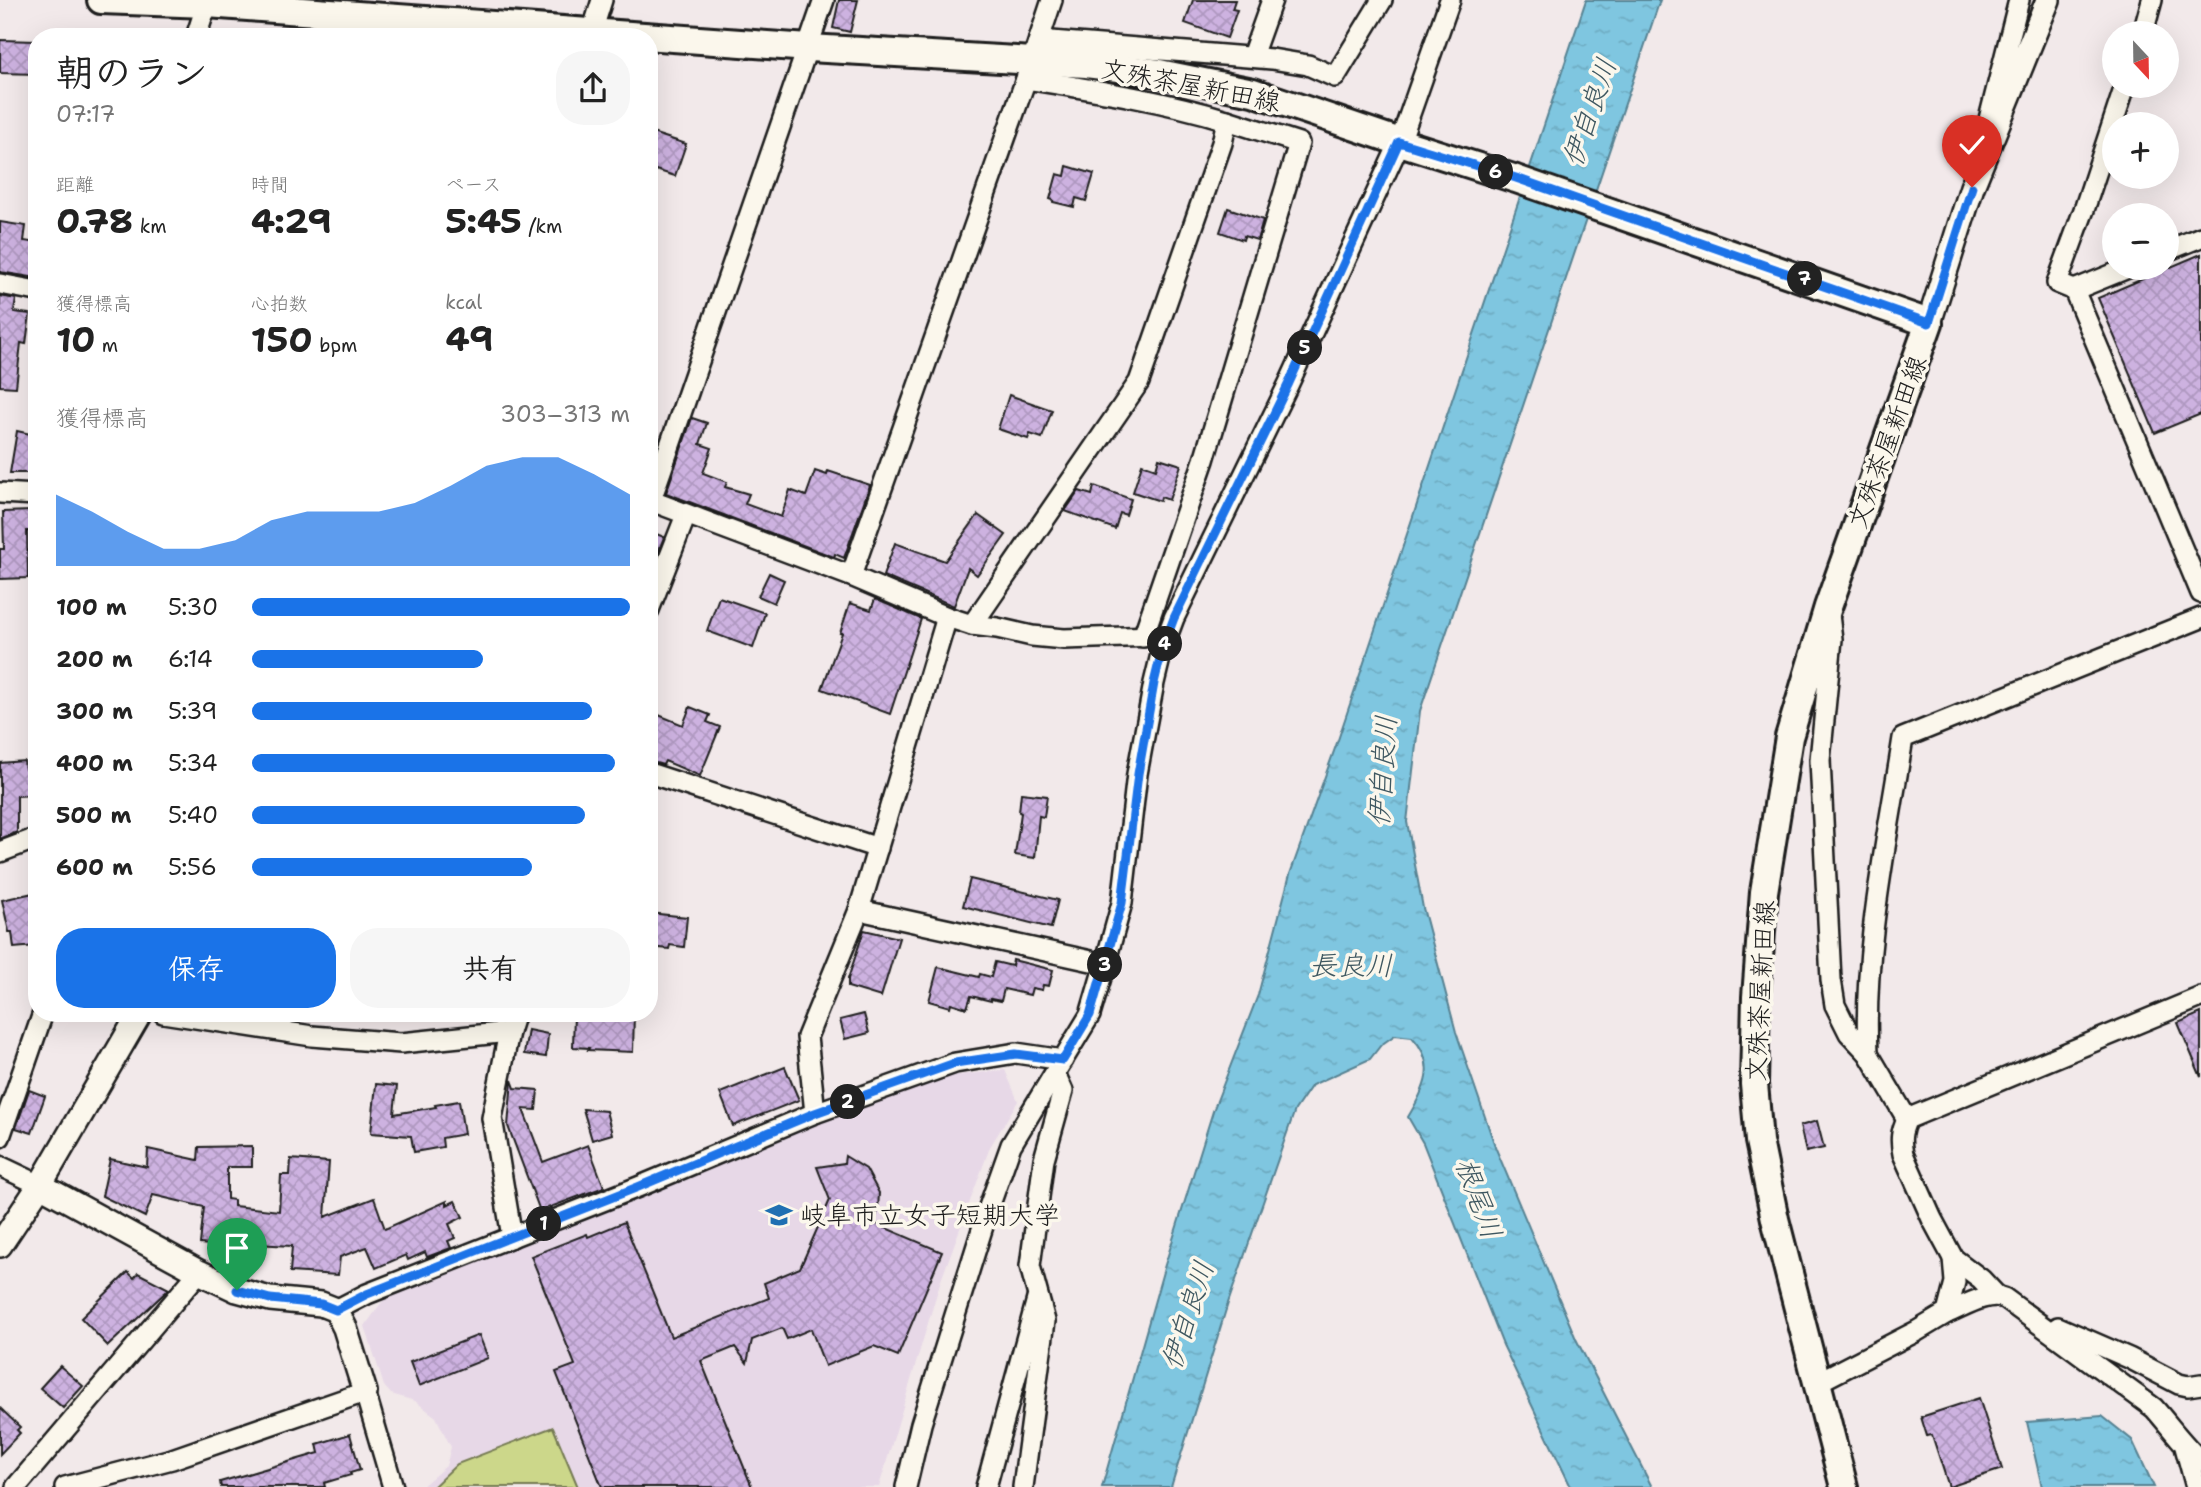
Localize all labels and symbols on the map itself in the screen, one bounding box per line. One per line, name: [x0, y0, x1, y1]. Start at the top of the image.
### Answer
north arrow: [2102, 21, 2179, 98]
street label: 文殊茶屋新田線: [1098, 50, 1284, 119]
water label: 伊自良川: [1553, 53, 1625, 171]
pin: [1942, 115, 2002, 187]
pin: 6: [1478, 154, 1514, 190]
pin: 7: [1787, 262, 1822, 296]
pin: 5: [1288, 330, 1322, 366]
street label: 文殊茶屋新田線: [1839, 350, 1934, 533]
pin: 4: [1148, 626, 1182, 662]
water label: 伊自良川: [1359, 714, 1405, 828]
street label: 文殊茶屋新田線: [1737, 899, 1782, 1083]
water label: 長良川: [1309, 946, 1393, 984]
pin: 3: [1088, 948, 1122, 982]
pin: 2: [830, 1084, 866, 1120]
water label: 根尾川: [1447, 1152, 1511, 1244]
place label: 岐阜市立女子短期大学: [800, 1197, 1060, 1232]
school or university icon: 岐阜市立女子短期大学: [764, 1200, 794, 1230]
pin: 1: [526, 1206, 562, 1242]
pin: [207, 1218, 267, 1290]
water label: 伊自良川: [1152, 1256, 1222, 1374]

